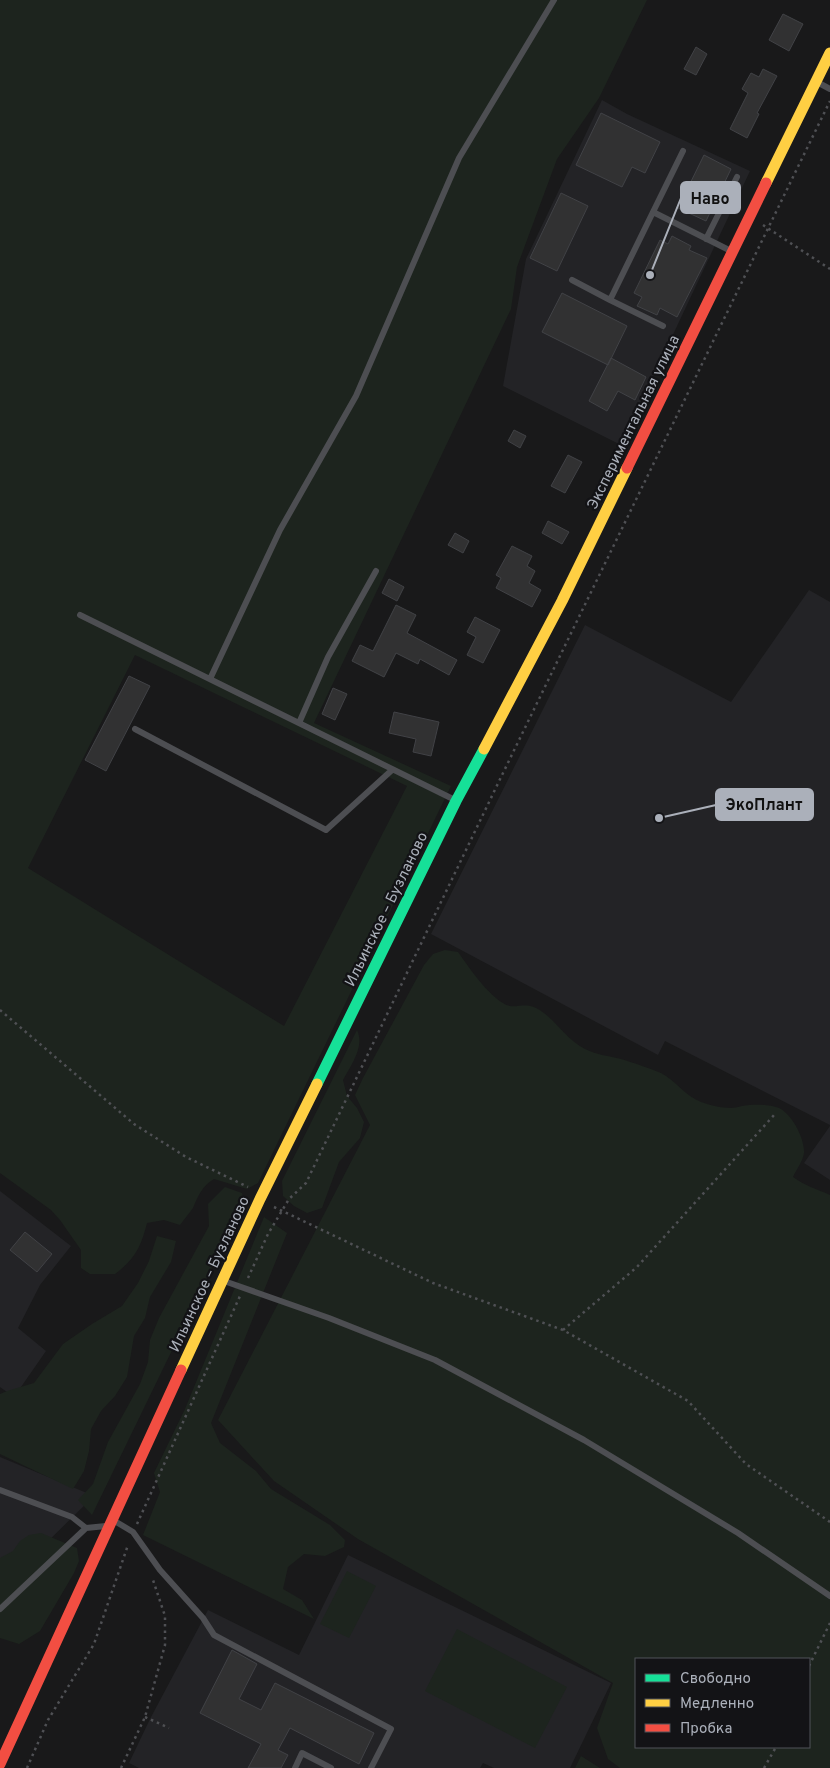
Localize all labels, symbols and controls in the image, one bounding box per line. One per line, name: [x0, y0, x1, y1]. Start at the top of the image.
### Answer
callout: Наво: [681, 182, 740, 213]
text: Наво: [690, 190, 730, 210]
street label: Экспериментальная улица: [584, 333, 685, 513]
callout: ЭкоПлант: [716, 789, 813, 820]
text: ЭкоПлант: [726, 796, 803, 816]
street label: Ильинское – Бузланово: [342, 829, 433, 990]
street label: Ильинское – Бузланово: [166, 1194, 255, 1356]
legend: [635, 1658, 810, 1748]
text: Свободно: [680, 1670, 751, 1689]
text: Медленно: [680, 1695, 754, 1714]
text: Пробка: [680, 1720, 732, 1739]

